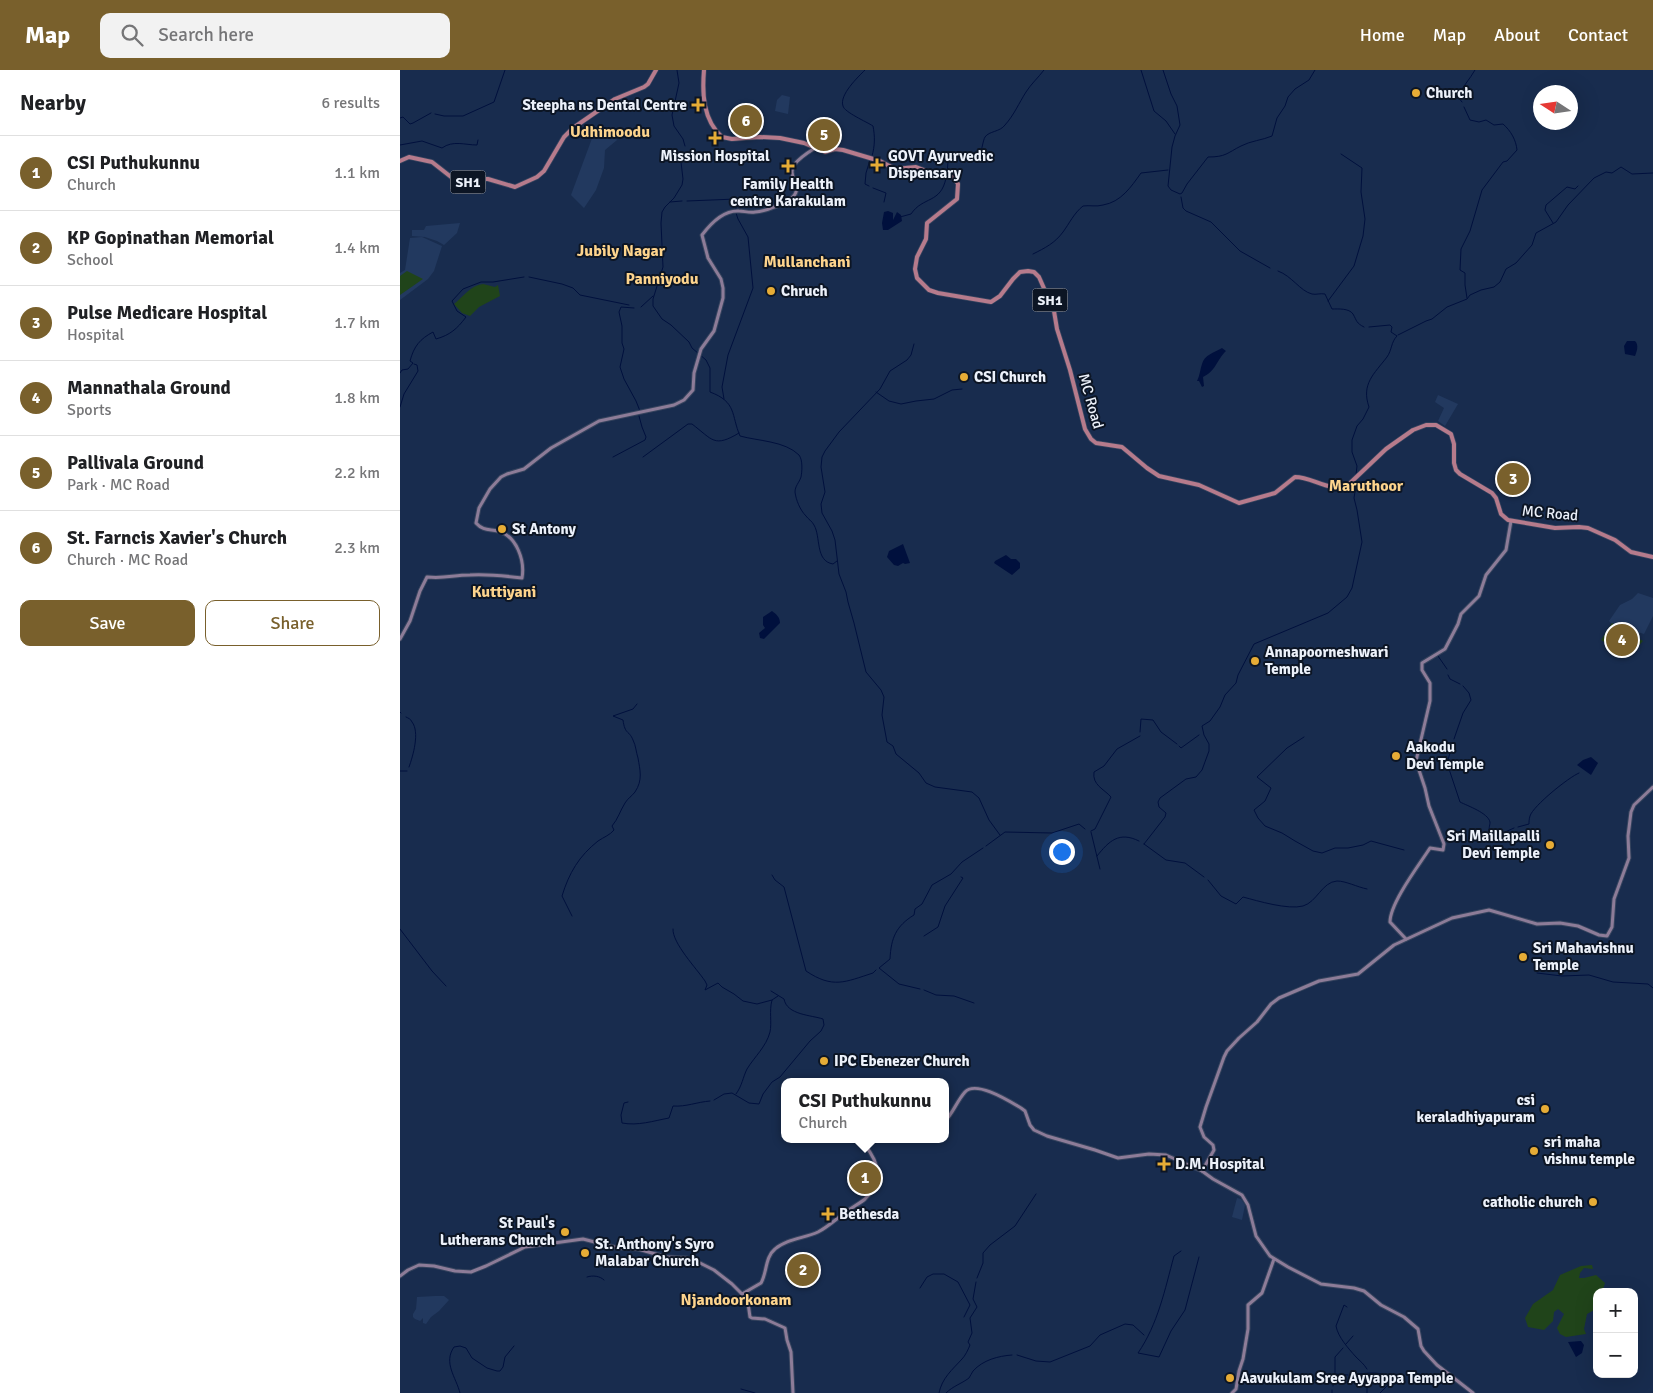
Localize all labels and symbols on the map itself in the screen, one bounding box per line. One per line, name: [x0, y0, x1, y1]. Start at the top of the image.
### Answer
place label: Church: [1426, 84, 1473, 102]
north arrow: [1533, 85, 1578, 130]
marker: Church: [1410, 87, 1422, 99]
place label: Steepha ns Dental Centre: [522, 96, 687, 114]
marker: Steepha ns Dental Centre: [691, 98, 705, 112]
pin: 6: [730, 102, 762, 140]
pin: 5: [808, 116, 840, 154]
district label: Udhimoodu: [570, 122, 650, 142]
marker: Mission Hospital: [708, 131, 722, 145]
place label: Mission Hospital: [660, 147, 770, 165]
place label: GOVT Ayurvedic Dispensary: [888, 147, 993, 182]
marker: GOVT Ayurvedic Dispensary: [870, 158, 884, 172]
marker: Family Health centre Karakulam: [781, 159, 795, 173]
road number: SH1: [450, 170, 486, 194]
place label: Family Health centre Karakulam: [730, 175, 846, 210]
district label: Jubily Nagar: [577, 241, 666, 261]
district label: Mullanchani: [764, 252, 851, 272]
district label: Panniyodu: [626, 269, 699, 289]
place label: Chruch: [781, 282, 828, 300]
marker: Chruch: [765, 285, 777, 297]
road number: SH1: [1032, 288, 1068, 312]
place label: CSI Church: [974, 368, 1046, 386]
marker: CSI Church: [958, 371, 970, 383]
street label: MC Road: [1075, 371, 1107, 431]
pin: 3: [1497, 460, 1529, 498]
district label: Maruthoor: [1329, 476, 1404, 496]
street label: MC Road: [1521, 502, 1579, 524]
place label: St Antony: [512, 520, 576, 538]
marker: St Antony: [496, 523, 508, 535]
district label: Kuttiyani: [472, 582, 536, 602]
pin: 4: [1606, 621, 1638, 659]
place label: Annapoorneshwari Temple: [1265, 643, 1388, 678]
marker: Annapoorneshwari Temple: [1249, 655, 1261, 667]
place label: Aakodu Devi Temple: [1406, 738, 1484, 773]
marker: Aakodu Devi Temple: [1390, 750, 1402, 762]
place label: Sri Maillapalli Devi Temple: [1447, 827, 1540, 862]
your location: [1049, 839, 1075, 865]
marker: Sri Maillapalli Devi Temple: [1544, 839, 1556, 851]
place label: Sri Mahavishnu Temple: [1533, 939, 1634, 974]
marker: Sri Mahavishnu Temple: [1517, 951, 1529, 963]
place label: IPC Ebenezer Church: [834, 1052, 970, 1070]
marker: IPC Ebenezer Church: [818, 1055, 830, 1067]
place label: csi keraladhiyapuram: [1417, 1091, 1535, 1126]
marker: csi keraladhiyapuram: [1539, 1103, 1551, 1115]
place label: sri maha vishnu temple: [1543, 1133, 1635, 1168]
marker: sri maha vishnu temple: [1528, 1145, 1540, 1157]
place label: D.M. Hospital: [1175, 1155, 1265, 1173]
marker: D.M. Hospital: [1157, 1157, 1171, 1171]
pin: 1: [849, 1159, 881, 1197]
place label: catholic church: [1483, 1193, 1583, 1211]
marker: catholic church: [1587, 1196, 1599, 1208]
place label: Bethesda: [839, 1205, 900, 1223]
marker: Bethesda: [821, 1207, 835, 1221]
place label: St Paul's Lutherans Church: [440, 1214, 555, 1249]
marker: St Paul's Lutherans Church: [559, 1226, 571, 1238]
place label: St. Anthony's Syro Malabar Church: [595, 1235, 714, 1270]
marker: St. Anthony's Syro Malabar Church: [579, 1247, 591, 1259]
pin: 2: [787, 1251, 819, 1289]
district label: Njandoorkonam: [681, 1290, 792, 1310]
place label: Aavukulam Sree Ayyappa Temple: [1240, 1369, 1454, 1387]
marker: Aavukulam Sree Ayyappa Temple: [1224, 1372, 1236, 1384]

